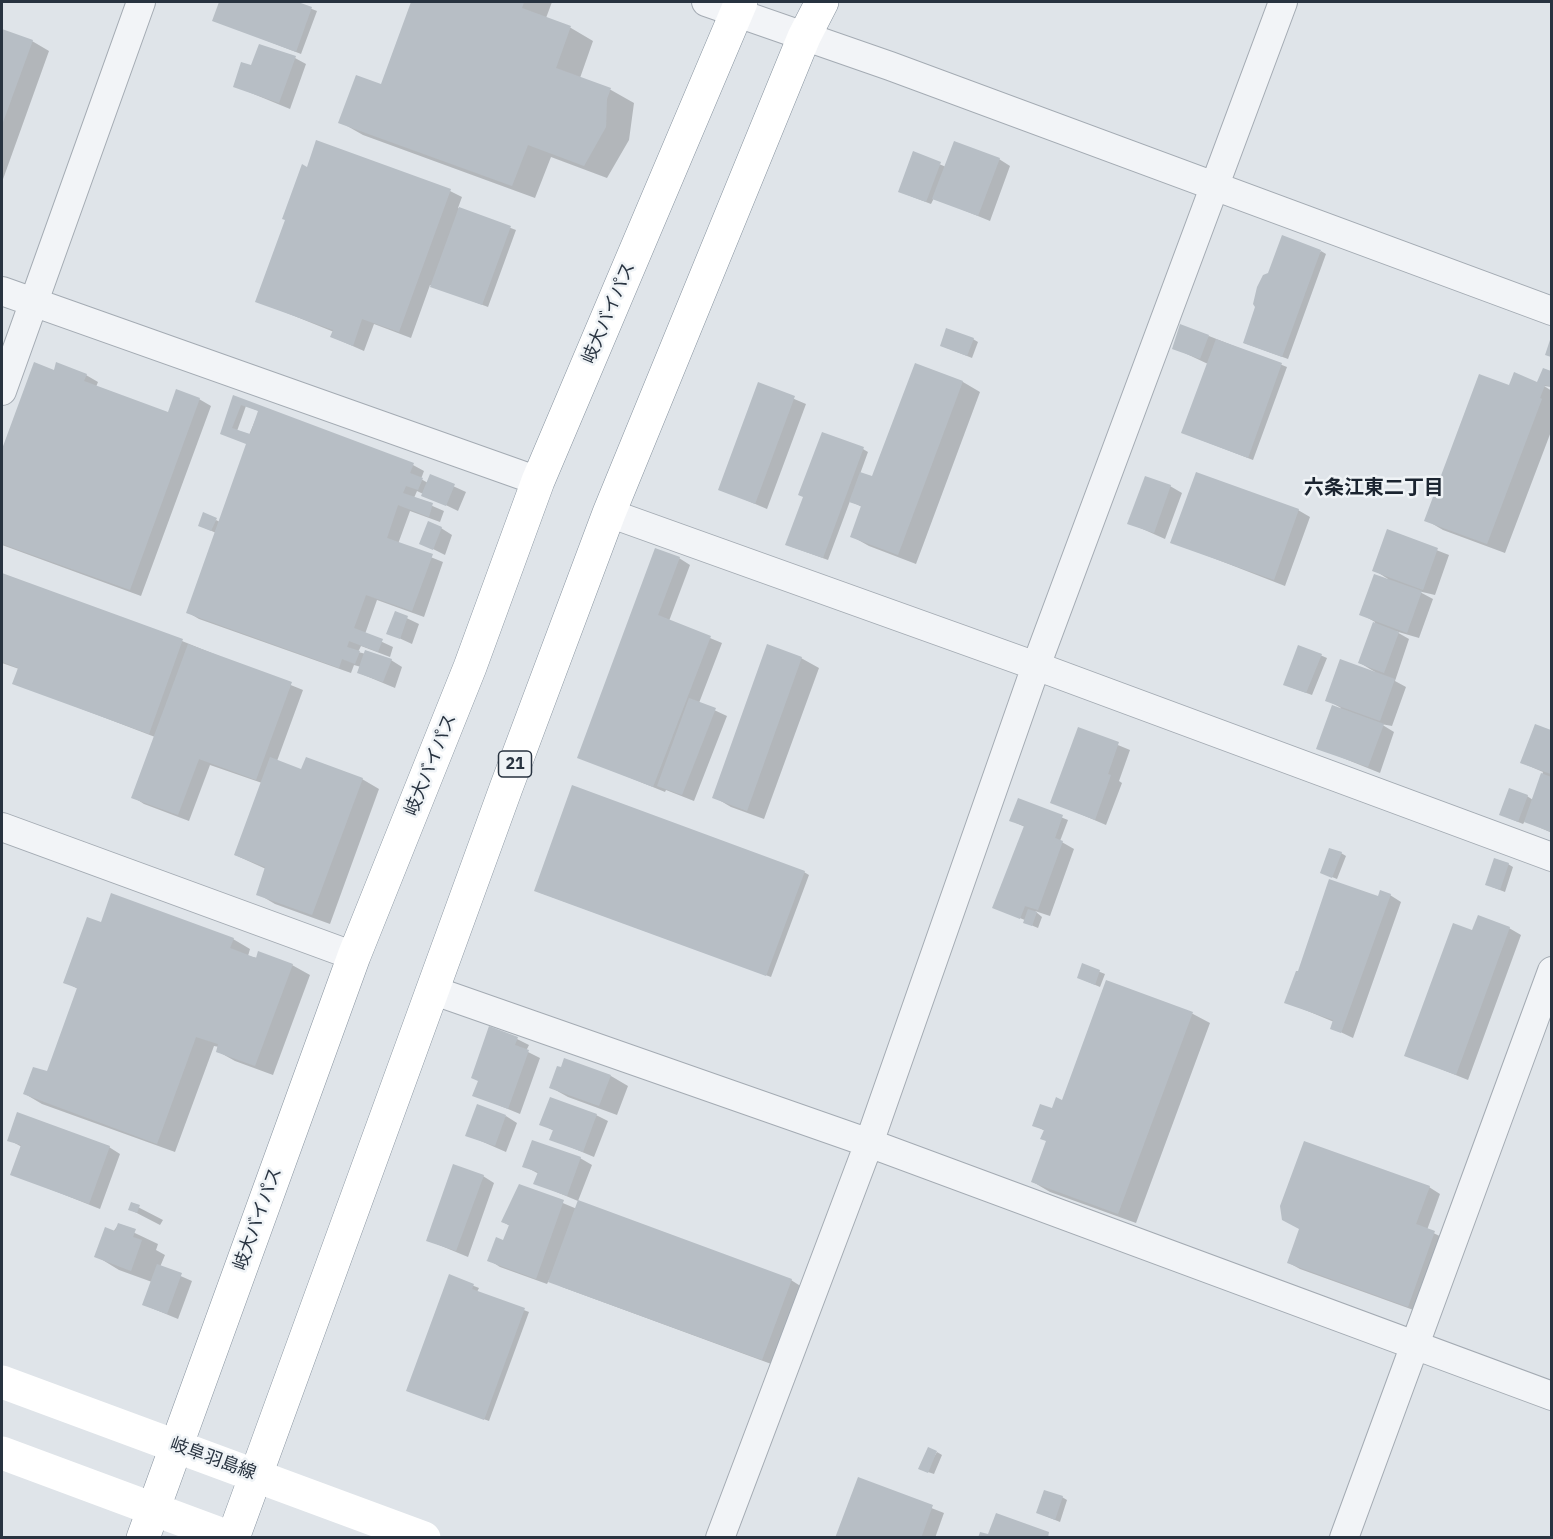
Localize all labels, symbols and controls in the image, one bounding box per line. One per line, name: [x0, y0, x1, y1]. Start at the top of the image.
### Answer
street label: 岐大バイパス: [578, 259, 640, 367]
district label: 六条江東二丁目: [1304, 476, 1444, 500]
street label: 岐大バイパス: [401, 711, 461, 819]
road number: 21: [498, 751, 532, 777]
street label: 岐大バイパス: [229, 1165, 287, 1273]
street label: 岐阜羽島線: [167, 1433, 259, 1485]

